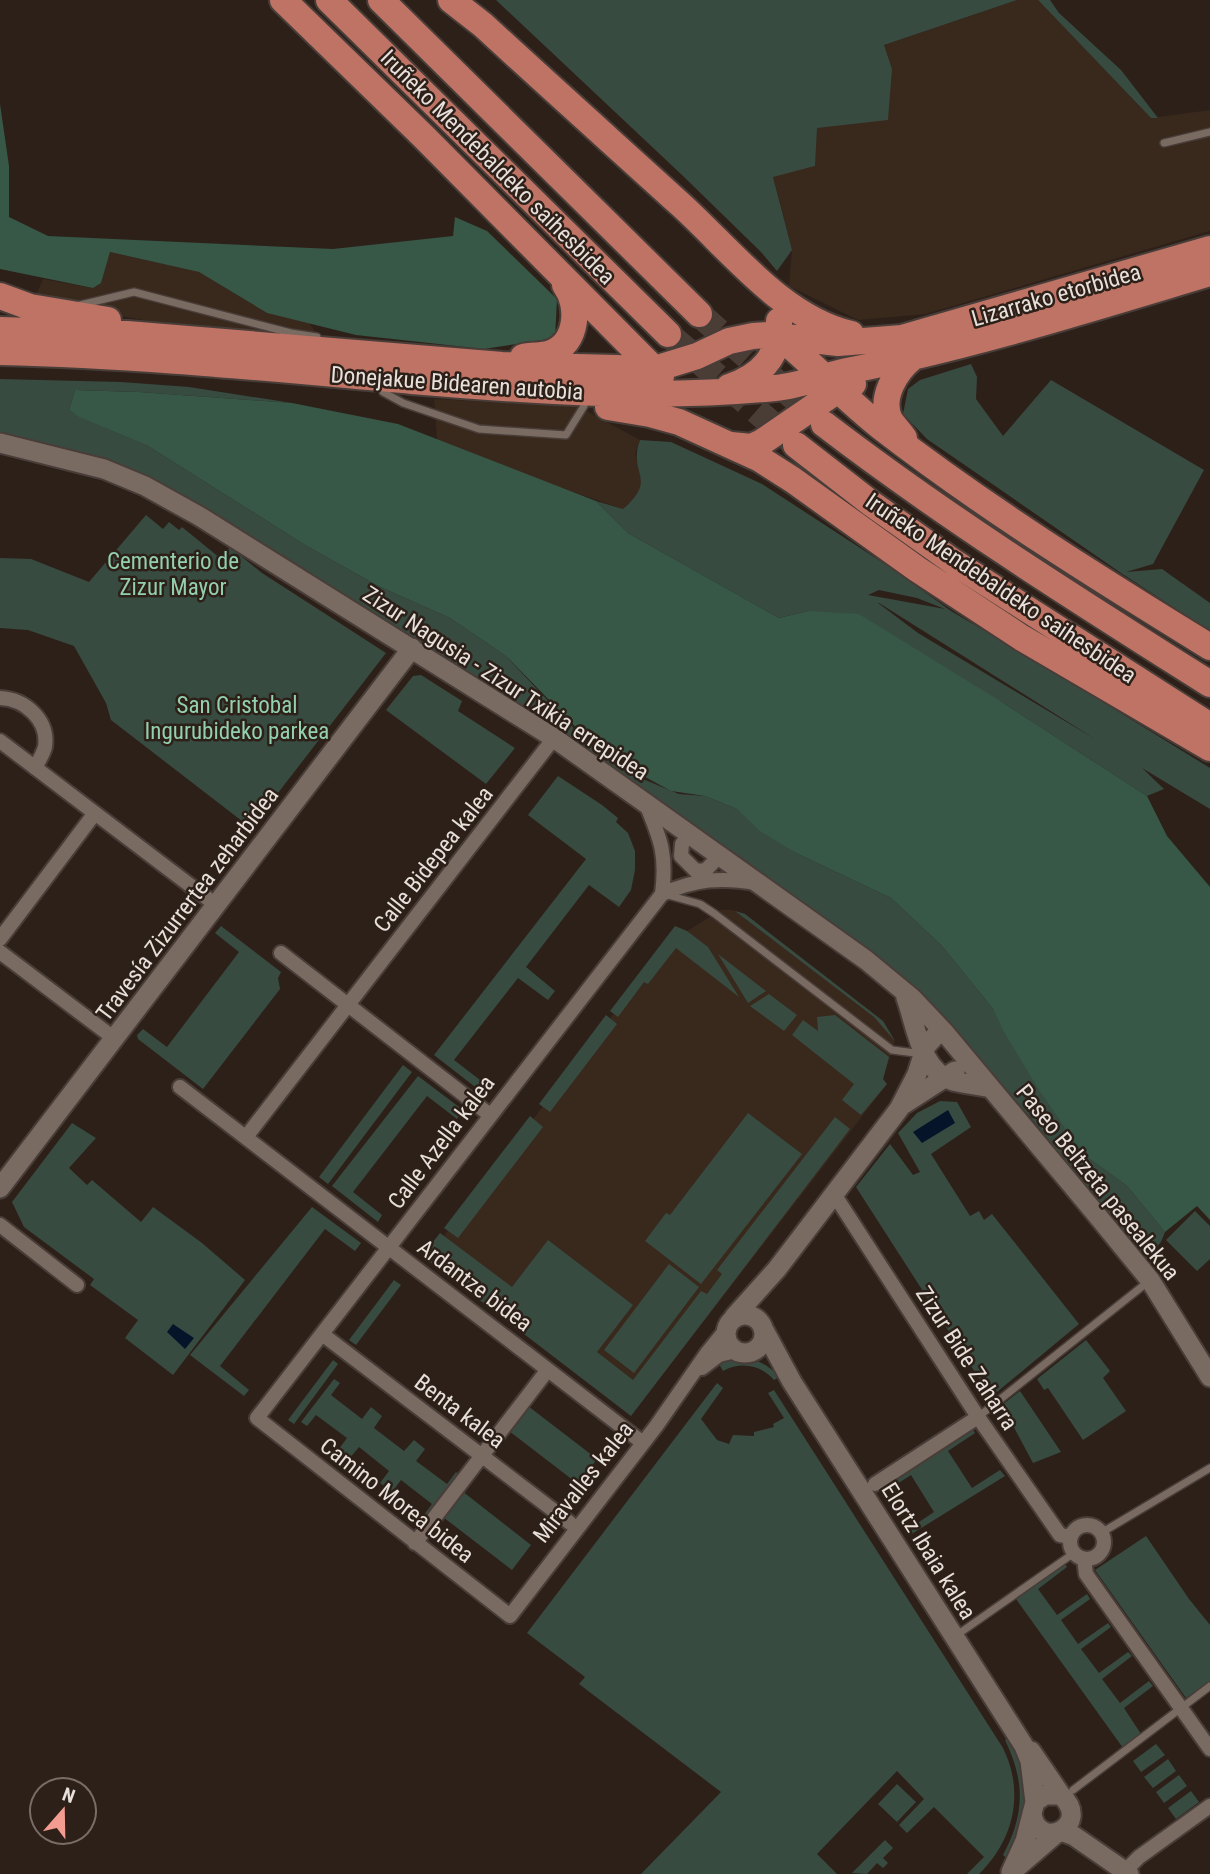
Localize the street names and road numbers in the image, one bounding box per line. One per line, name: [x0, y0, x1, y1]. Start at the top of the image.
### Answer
street label: Iruñeko Mendebaldeko saihesbidea: [375, 44, 621, 290]
street label: Lizarrako etorbidea: [968, 258, 1144, 333]
street label: Donejakue Bidearen autobia: [330, 361, 584, 406]
street label: Iruñeko Mendebaldeko saihesbidea: [860, 488, 1141, 689]
street label: Zizur Nagusia - Zizur Txikia errepidea: [358, 581, 654, 786]
street label: Calle Bidepea kalea: [368, 781, 499, 938]
street label: Travesía Zizurrertea zeharbidea: [91, 782, 284, 1026]
street label: Calle Azella kalea: [382, 1070, 500, 1214]
street label: Paseo Beltzeta pasealekua: [1010, 1079, 1185, 1286]
street label: Ardantze bidea: [412, 1234, 537, 1337]
street label: Zizur Bide Zaharra: [910, 1281, 1023, 1435]
street label: Benta kalea: [409, 1369, 510, 1454]
street label: Miravalles kalea: [528, 1416, 639, 1548]
street label: Camino Morea bidea: [315, 1432, 479, 1569]
street label: Elortz Ibaia kalea: [876, 1478, 981, 1625]

